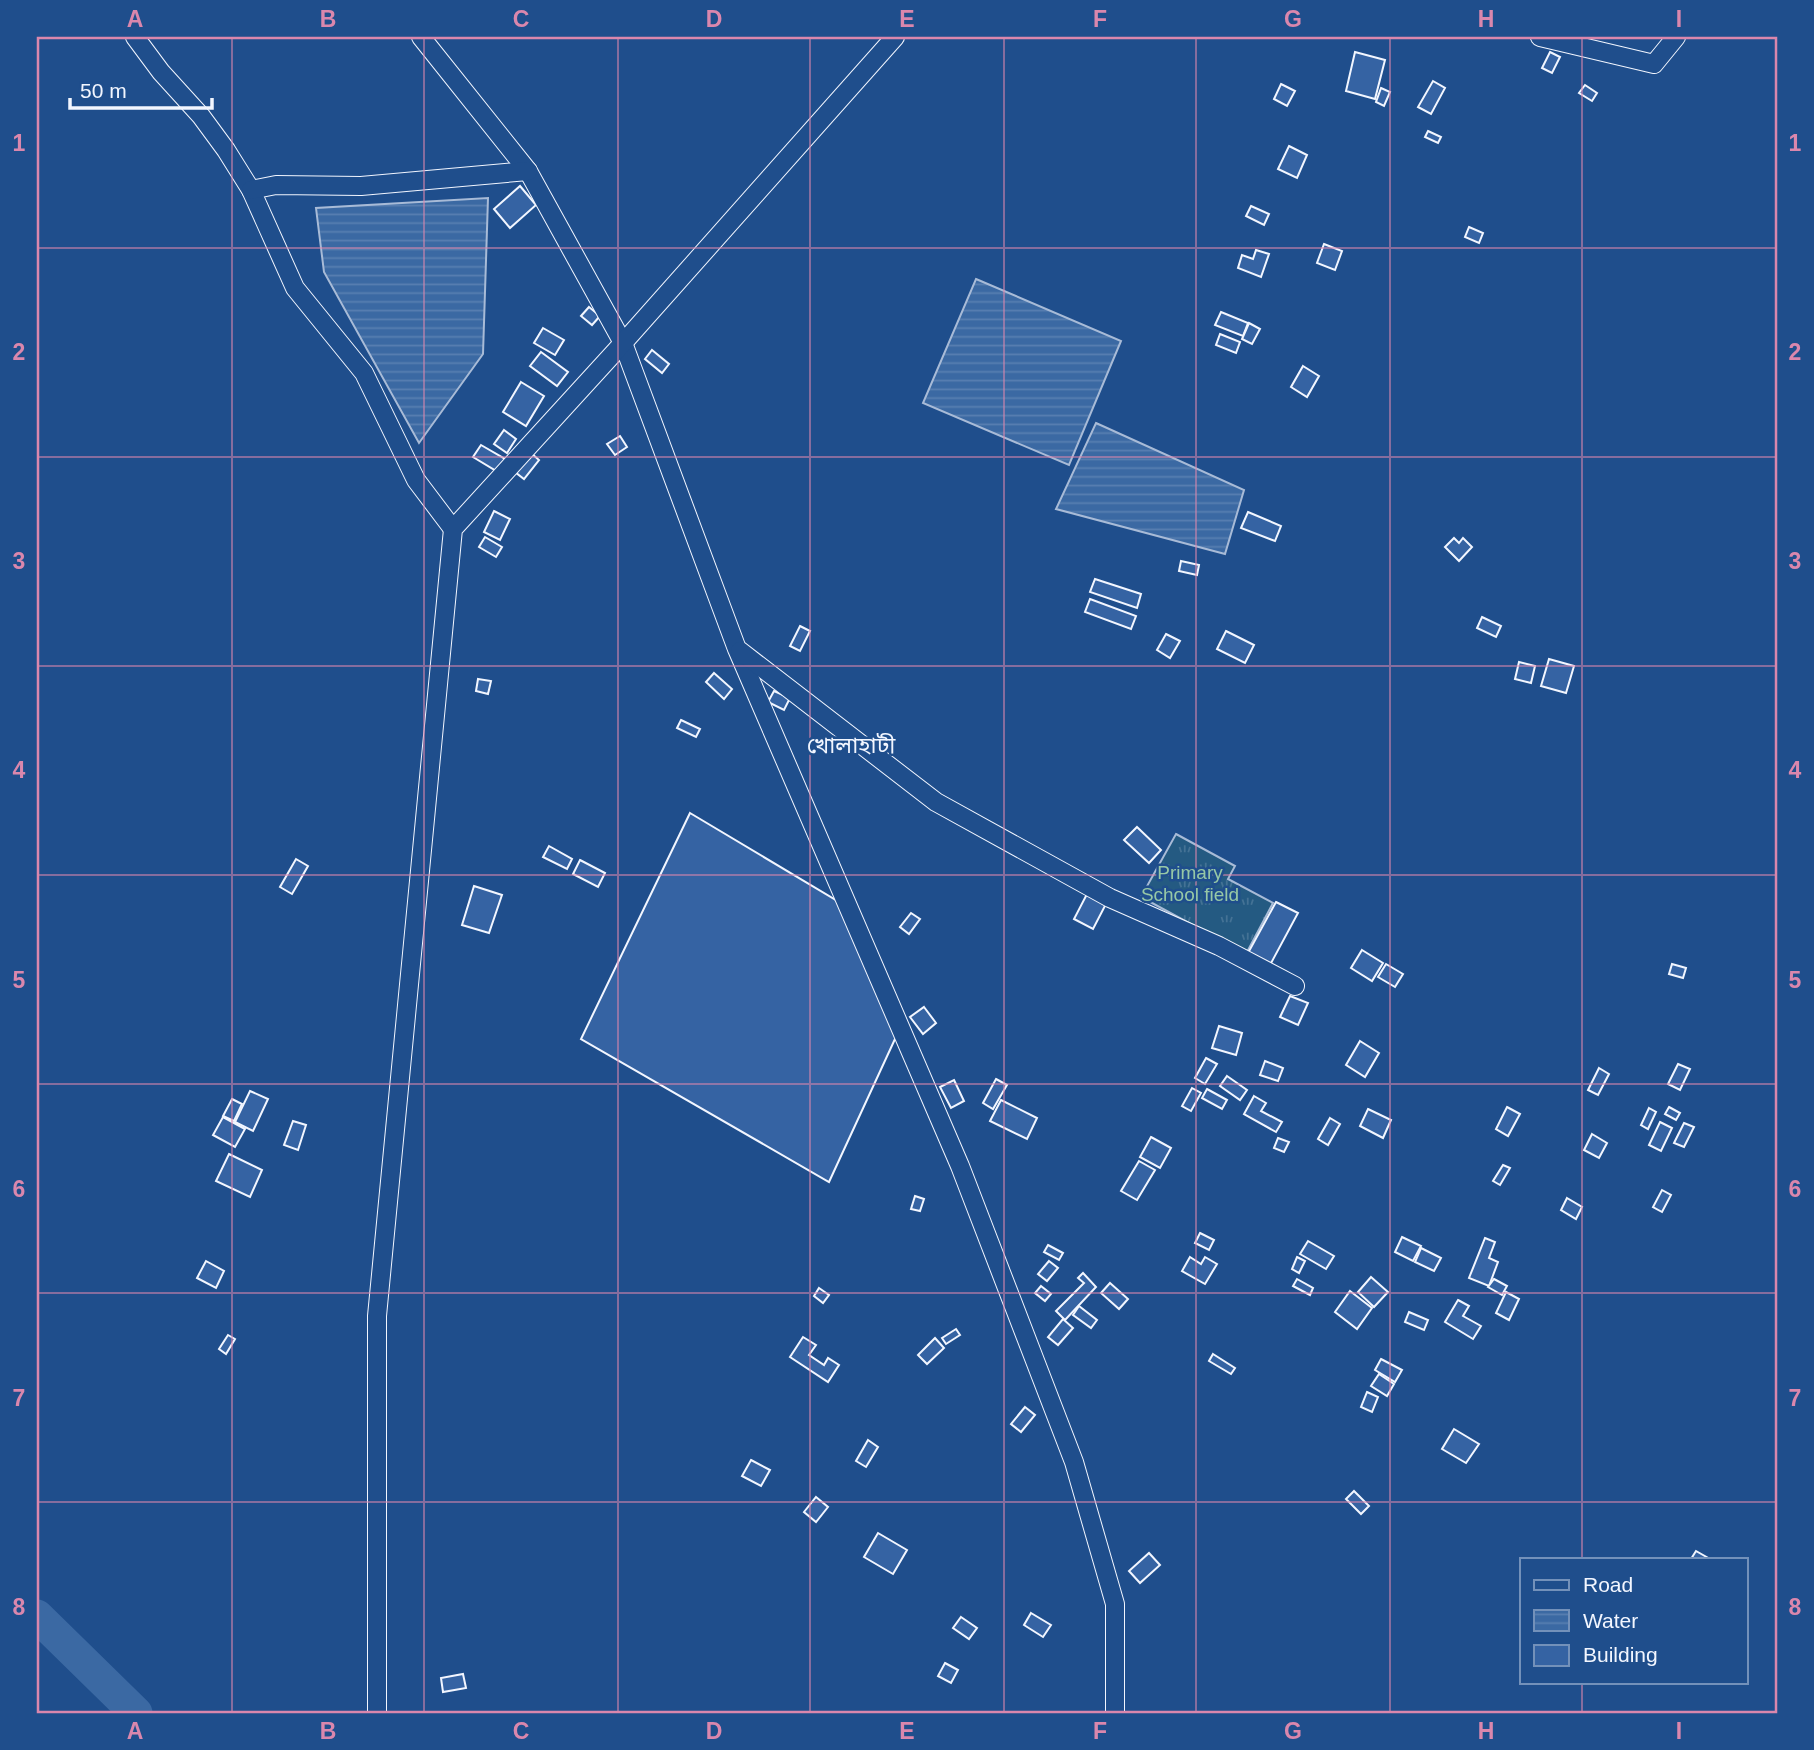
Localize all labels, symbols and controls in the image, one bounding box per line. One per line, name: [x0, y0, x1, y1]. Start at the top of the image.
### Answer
text: A: [127, 6, 143, 32]
text: B: [320, 6, 336, 32]
text: C: [513, 6, 529, 32]
text: D: [706, 6, 722, 32]
text: E: [899, 6, 915, 32]
text: F: [1093, 6, 1107, 32]
text: G: [1284, 6, 1302, 32]
text: H: [1478, 6, 1494, 32]
text: I: [1676, 6, 1682, 32]
scale bar: [70, 66, 212, 110]
text: 50 m: [80, 79, 127, 102]
text: 1: [13, 130, 26, 156]
text: 1: [1789, 130, 1802, 156]
text: 2: [13, 339, 25, 365]
text: 2: [1789, 339, 1801, 365]
text: 3: [13, 548, 25, 574]
text: 3: [1789, 548, 1801, 574]
district label: খোলাহাটী: [807, 732, 896, 758]
text: 4: [13, 757, 26, 783]
text: 4: [1789, 757, 1802, 783]
park label: Primary School field: [1141, 862, 1239, 905]
text: 5: [13, 967, 26, 993]
text: 5: [1789, 967, 1802, 993]
text: 6: [13, 1176, 25, 1202]
text: 6: [1789, 1176, 1801, 1202]
text: 7: [13, 1385, 25, 1411]
text: 7: [1789, 1385, 1801, 1411]
legend: [1520, 1558, 1748, 1684]
text: Road: [1583, 1573, 1633, 1596]
text: 8: [13, 1594, 26, 1620]
text: 8: [1789, 1594, 1802, 1620]
text: Water: [1583, 1609, 1638, 1632]
text: Building: [1583, 1643, 1658, 1666]
text: A: [127, 1718, 143, 1744]
text: B: [320, 1718, 336, 1744]
text: C: [513, 1718, 529, 1744]
text: D: [706, 1718, 722, 1744]
text: E: [899, 1718, 915, 1744]
text: F: [1093, 1718, 1107, 1744]
text: G: [1284, 1718, 1302, 1744]
text: H: [1478, 1718, 1494, 1744]
text: I: [1676, 1718, 1682, 1744]

